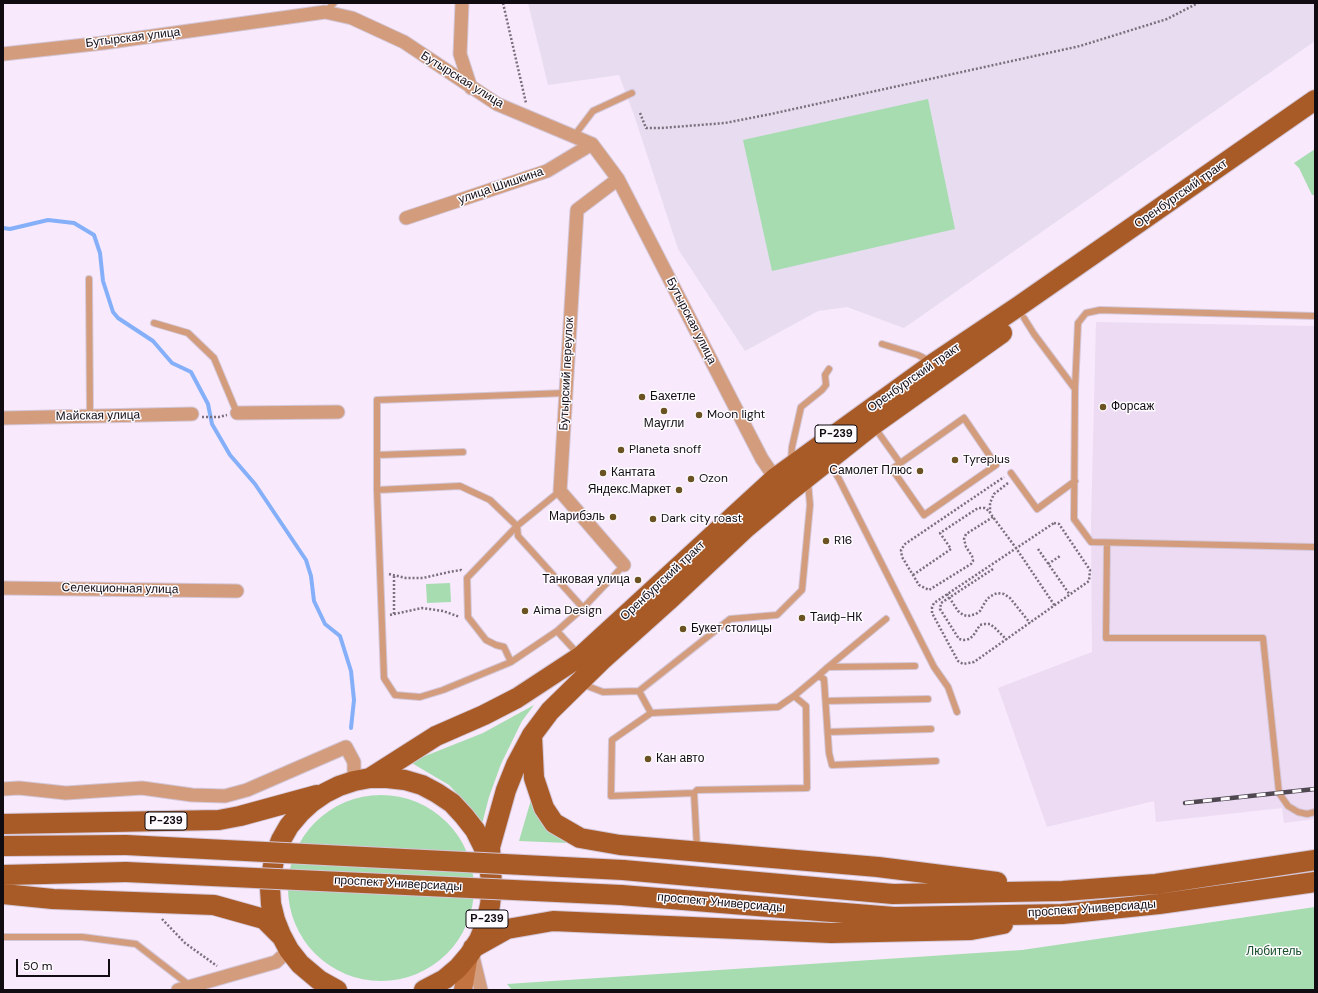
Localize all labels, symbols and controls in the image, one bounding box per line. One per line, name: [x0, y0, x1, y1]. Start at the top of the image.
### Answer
street label: Бутырская улица: [85, 25, 181, 51]
street label: Бутырская улица: [418, 49, 506, 111]
street label: Оренбургский тракт: [1132, 157, 1230, 231]
street label: улица Шишкина: [457, 165, 545, 207]
street label: Бутырская улица: [663, 275, 719, 367]
street label: Бутырский переулок: [557, 317, 577, 431]
street label: Оренбургский тракт: [865, 341, 963, 415]
place label: Бахетле: [650, 390, 696, 404]
marker: Бахетле: [637, 392, 647, 402]
place label: Форсаж: [1111, 400, 1154, 414]
marker: Форсаж: [1098, 402, 1108, 412]
marker: Маугли: [659, 406, 669, 416]
street label: Майская улица: [56, 408, 140, 424]
place label: Moon light: [707, 408, 765, 422]
marker: Moon light: [694, 410, 704, 420]
place label: Маугли: [644, 417, 684, 431]
road number: Р-239: [815, 425, 857, 443]
place label: Planeta snoff: [629, 443, 701, 457]
marker: Planeta snoff: [616, 445, 626, 455]
place label: Tyreplus: [963, 453, 1010, 467]
marker: Tyreplus: [950, 455, 960, 465]
place label: Самолет Плюс: [829, 464, 912, 478]
place label: Кантата: [611, 466, 655, 480]
marker: Самолет Плюс: [915, 466, 925, 476]
marker: Кантата: [598, 468, 608, 478]
place label: Ozon: [699, 472, 728, 486]
marker: Ozon: [686, 474, 696, 484]
place label: Яндекс.Маркет: [588, 483, 671, 497]
marker: Яндекс.Маркет: [674, 485, 684, 495]
place label: Марибэль: [549, 510, 605, 524]
marker: Марибэль: [608, 512, 618, 522]
place label: Dark city roast: [661, 512, 742, 526]
marker: Dark city roast: [648, 514, 658, 524]
place label: R16: [834, 534, 852, 548]
marker: R16: [821, 536, 831, 546]
street label: Оренбургский тракт: [618, 538, 708, 624]
place label: Танковая улица: [542, 573, 630, 587]
marker: Танковая улица: [633, 575, 643, 585]
street label: Селекционная улица: [62, 581, 178, 597]
place label: Aima Design: [533, 604, 602, 618]
marker: Aima Design: [520, 606, 530, 616]
place label: Таиф-НК: [810, 611, 862, 625]
marker: Таиф-НК: [797, 613, 807, 623]
place label: Букет столицы: [691, 622, 772, 636]
marker: Букет столицы: [678, 624, 688, 634]
place label: Кан авто: [656, 752, 704, 766]
marker: Кан авто: [643, 754, 653, 764]
road number: Р-239: [145, 812, 187, 830]
street label: проспект Универсиады: [334, 873, 462, 895]
street label: проспект Универсиады: [657, 890, 785, 916]
street label: проспект Универсиады: [1028, 897, 1156, 921]
road number: Р-239: [466, 910, 508, 928]
park label: Любитель: [1246, 945, 1302, 959]
scale bar: [18, 951, 112, 977]
text: 50 m: [23, 958, 52, 974]

